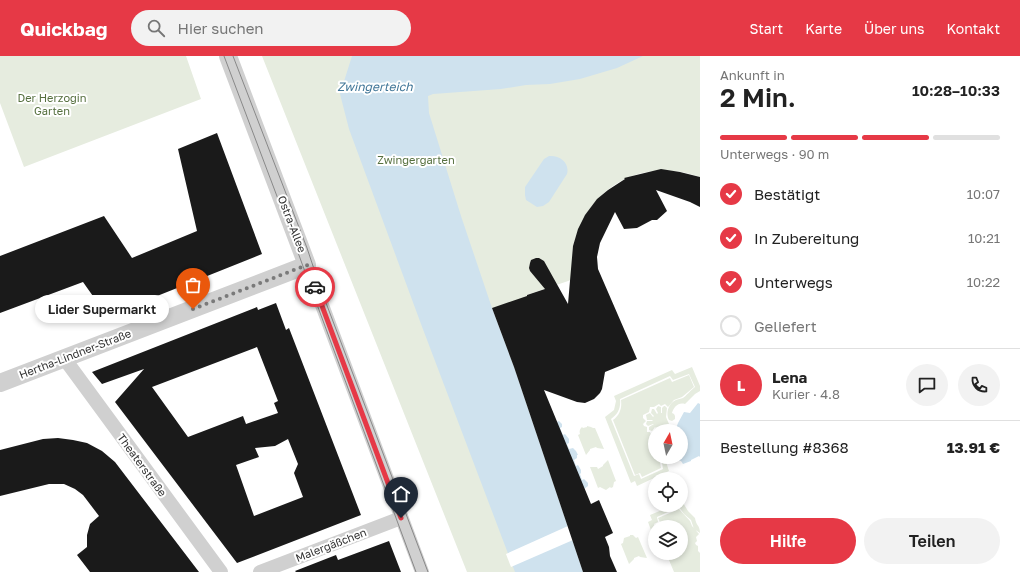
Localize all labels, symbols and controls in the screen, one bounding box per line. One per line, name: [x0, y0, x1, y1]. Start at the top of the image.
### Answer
search box: [131, 10, 411, 46]
text: Quickbag: [20, 17, 107, 40]
icon: search: [145, 17, 167, 39]
text: Hier suchen: [177, 19, 264, 37]
text: Start: [750, 20, 783, 37]
text: Karte: [805, 20, 842, 37]
text: Über uns: [864, 20, 924, 37]
text: Kontakt: [946, 20, 1000, 37]
text: Ankunft in: [720, 67, 785, 83]
water label: Zwingerteich: [337, 79, 413, 94]
text: 10:28–10:33: [912, 81, 1000, 99]
text: 2 Min.: [720, 82, 796, 113]
park label: Der Herzogin Garten: [18, 91, 86, 117]
text: Unterwegs · 90 m: [720, 146, 829, 162]
park label: Zwingergarten: [377, 153, 455, 166]
icon: check: [720, 183, 742, 205]
text: Bestätigt: [754, 185, 820, 203]
text: 10:07: [967, 186, 1000, 202]
street label: Ostra-Allee: [276, 194, 309, 254]
icon: check: [720, 227, 742, 249]
text: In Zubereitung: [754, 229, 859, 247]
text: 10:21: [968, 230, 1000, 246]
courier: [295, 267, 335, 307]
pin: [176, 268, 210, 309]
icon: check: [720, 271, 742, 293]
text: Unterwegs: [754, 273, 833, 291]
icon: bag: [182, 274, 204, 296]
text: 10:22: [967, 274, 1000, 290]
icon: car: [304, 276, 326, 298]
callout: Lider Supermarkt: [35, 295, 169, 323]
text: Lider Supermarkt: [48, 301, 156, 317]
text: Geliefert: [754, 317, 817, 335]
street label: Hertha-Lindner-Straße: [17, 326, 133, 381]
button: chat: [906, 364, 948, 406]
button: phone: [958, 364, 1000, 406]
text: Lena: [772, 368, 807, 386]
text: L: [737, 376, 745, 394]
text: Kurier · 4.8: [772, 386, 840, 402]
north arrow: [648, 424, 688, 464]
map controls: [648, 424, 688, 560]
street label: Theaterstraße: [115, 431, 170, 499]
text: Bestellung #8368: [720, 438, 849, 456]
text: 13.91 €: [947, 438, 1000, 456]
button: locate: [648, 472, 688, 512]
pin: [384, 477, 418, 518]
icon: home: [390, 483, 412, 505]
button: Hilfe: [720, 518, 856, 564]
button: Teilen: [864, 518, 1000, 564]
button: layers: [648, 520, 688, 560]
street label: Malergäßchen: [294, 525, 368, 564]

